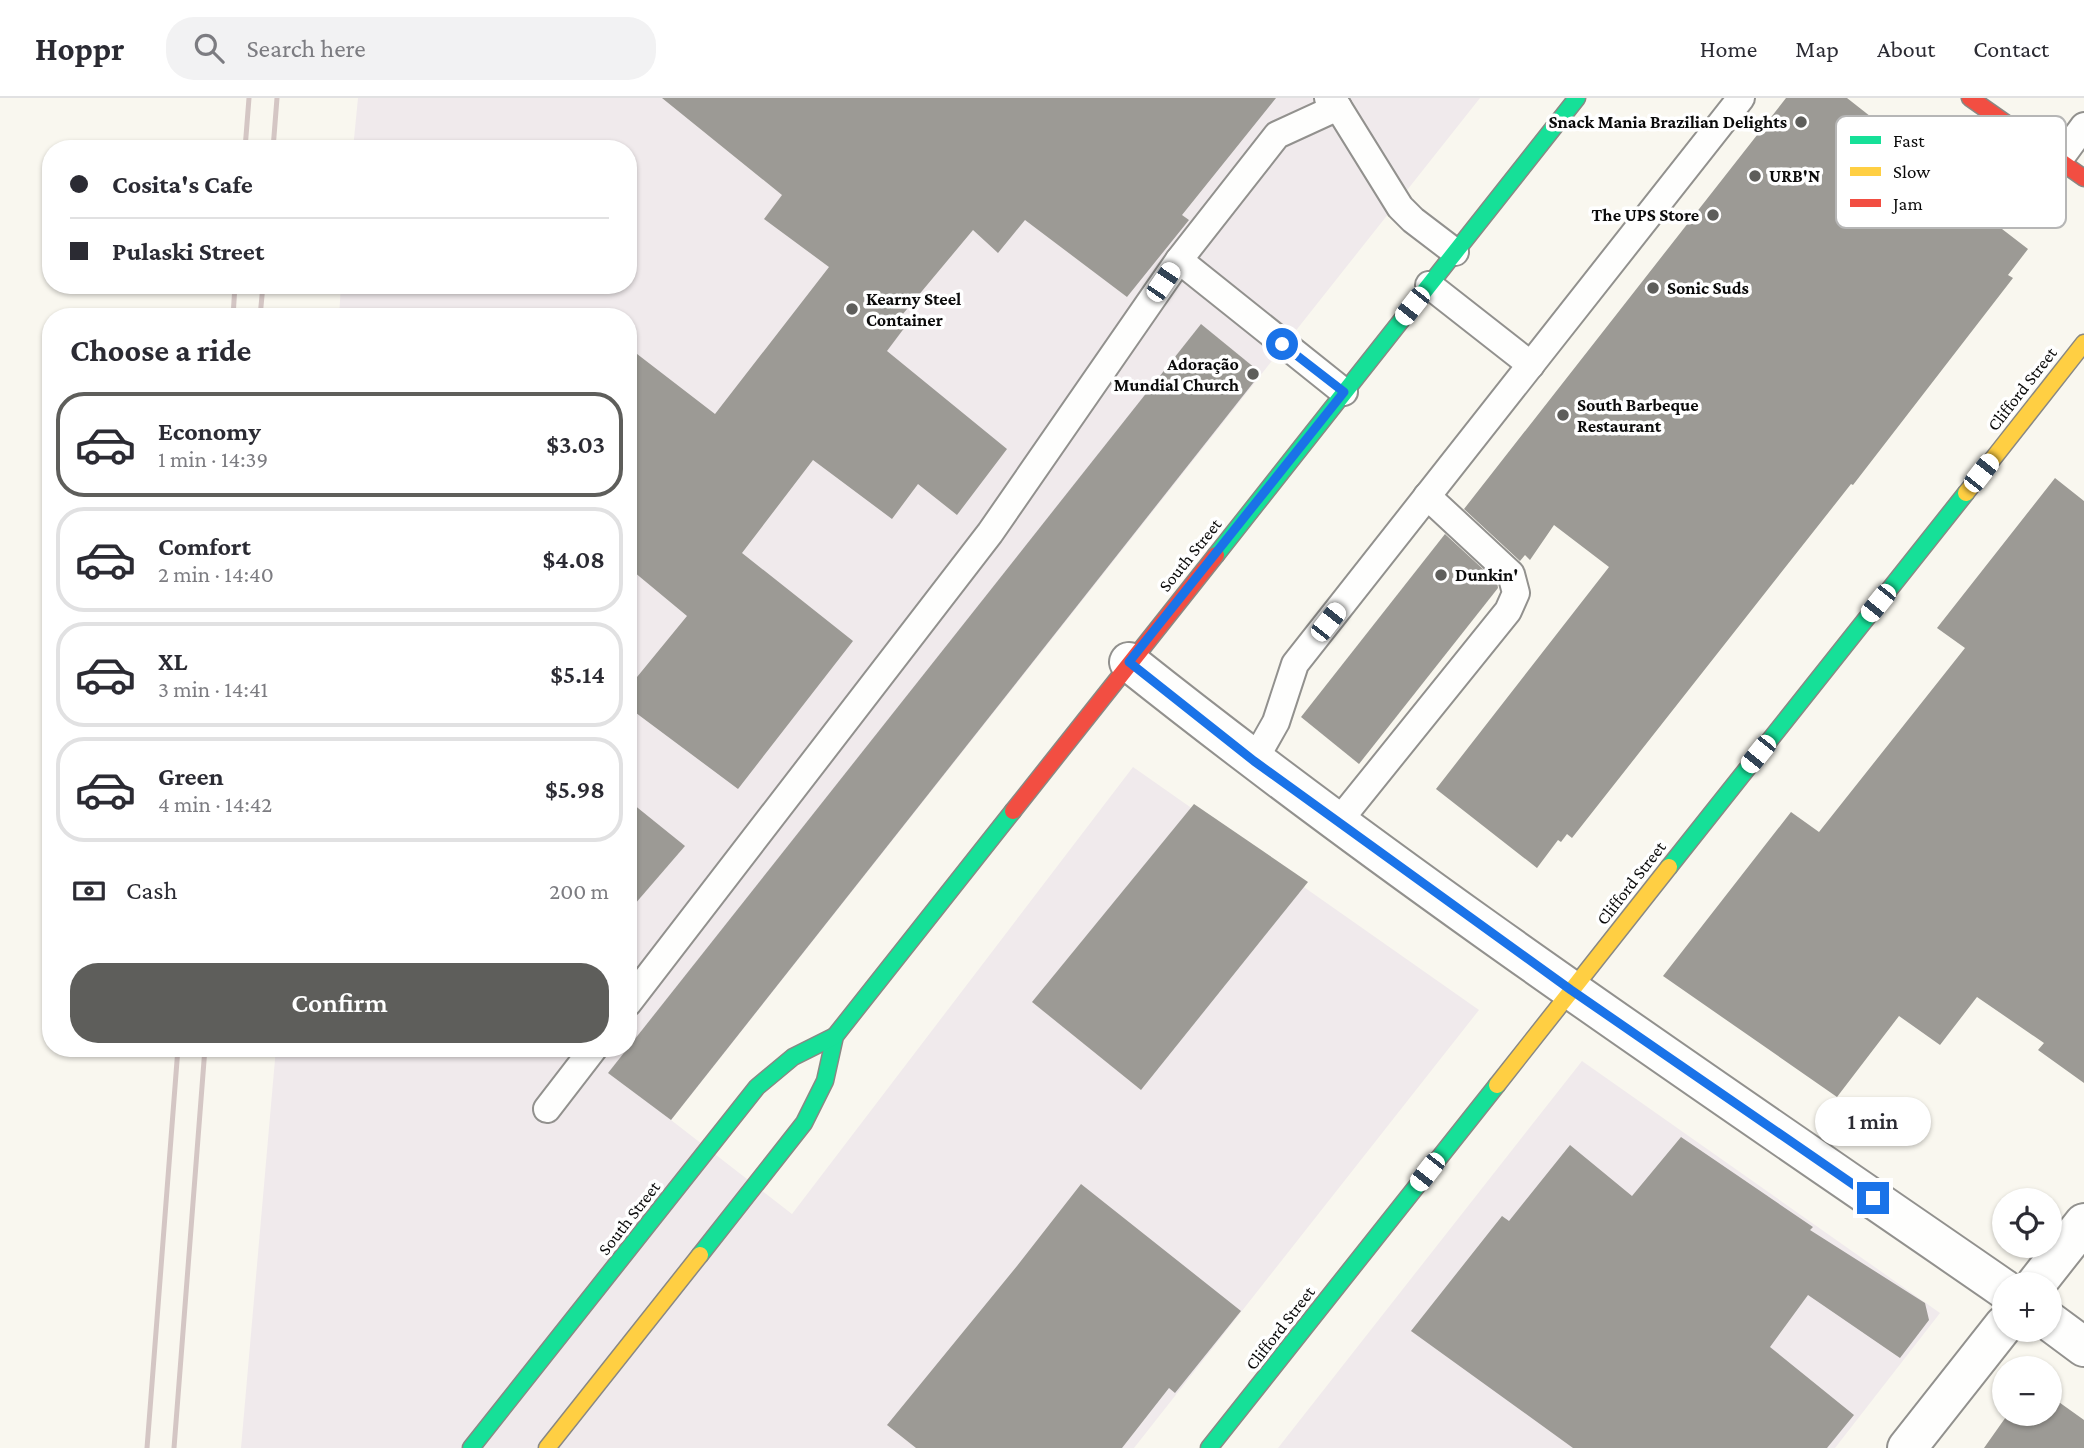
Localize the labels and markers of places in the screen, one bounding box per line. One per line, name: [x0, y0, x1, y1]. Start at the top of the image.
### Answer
place label: Snack Mania Brazilian Delights: [1548, 112, 1787, 132]
marker: Snack Mania Brazilian Delights: [1793, 114, 1809, 130]
place label: URB'N: [1769, 166, 1820, 186]
marker: URB'N: [1747, 168, 1763, 184]
place label: The UPS Store: [1592, 205, 1699, 225]
marker: The UPS Store: [1705, 207, 1721, 223]
place label: Sonic Suds: [1667, 278, 1749, 298]
marker: Sonic Suds: [1645, 280, 1661, 296]
place label: Kearny Steel Container: [866, 289, 961, 330]
marker: Kearny Steel Container: [844, 301, 860, 317]
place label: Adoração Mundial Church: [1114, 354, 1240, 395]
marker: Adoração Mundial Church: [1245, 366, 1261, 382]
place label: South Barbeque Restaurant: [1577, 395, 1699, 436]
marker: South Barbeque Restaurant: [1555, 407, 1571, 423]
place label: Dunkin': [1455, 565, 1518, 585]
marker: Dunkin': [1433, 567, 1449, 583]

